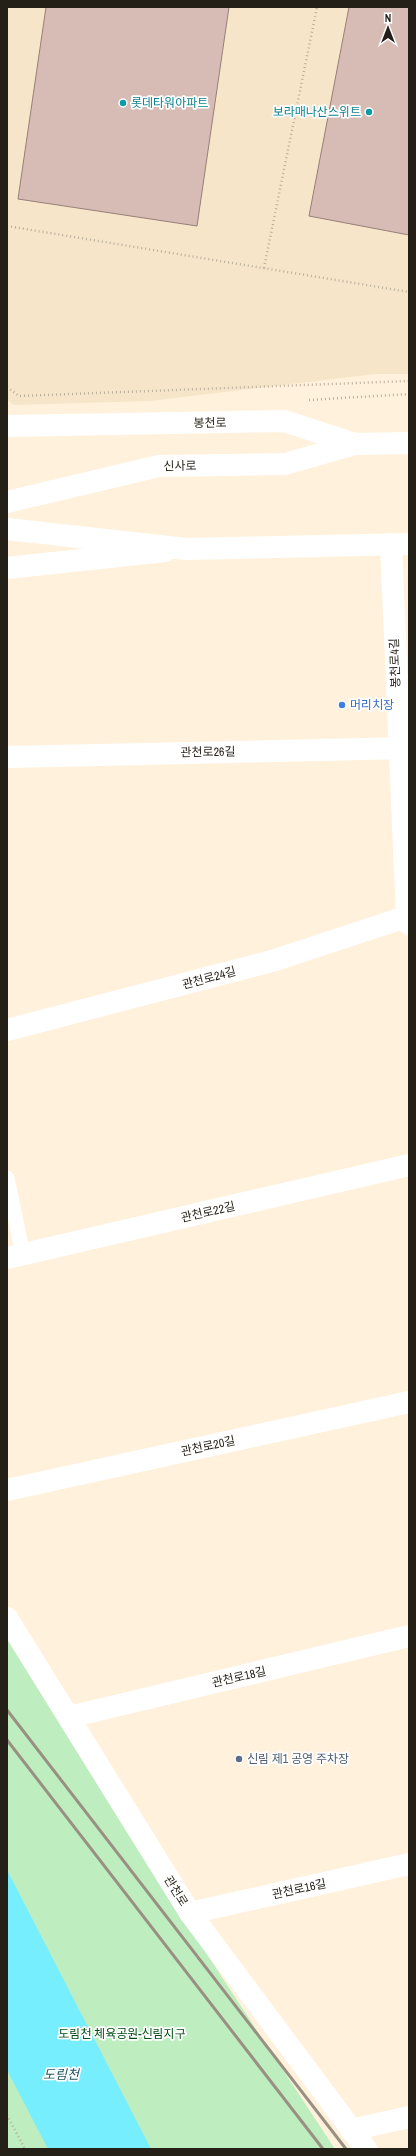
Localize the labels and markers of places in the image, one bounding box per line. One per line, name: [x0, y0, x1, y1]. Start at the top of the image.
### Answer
place label: 롯데타워아파트: [131, 95, 208, 111]
marker: 롯데타워아파트: [118, 98, 128, 108]
place label: 보라매나산스위트: [273, 104, 361, 120]
marker: 보라매나산스위트: [364, 107, 374, 117]
place label: 머리치장: [350, 697, 394, 713]
marker: 머리치장: [337, 700, 347, 710]
place label: 신림 제1 공영 주차장: [247, 1751, 349, 1767]
marker: 신림 제1 공영 주차장: [234, 1754, 244, 1764]

